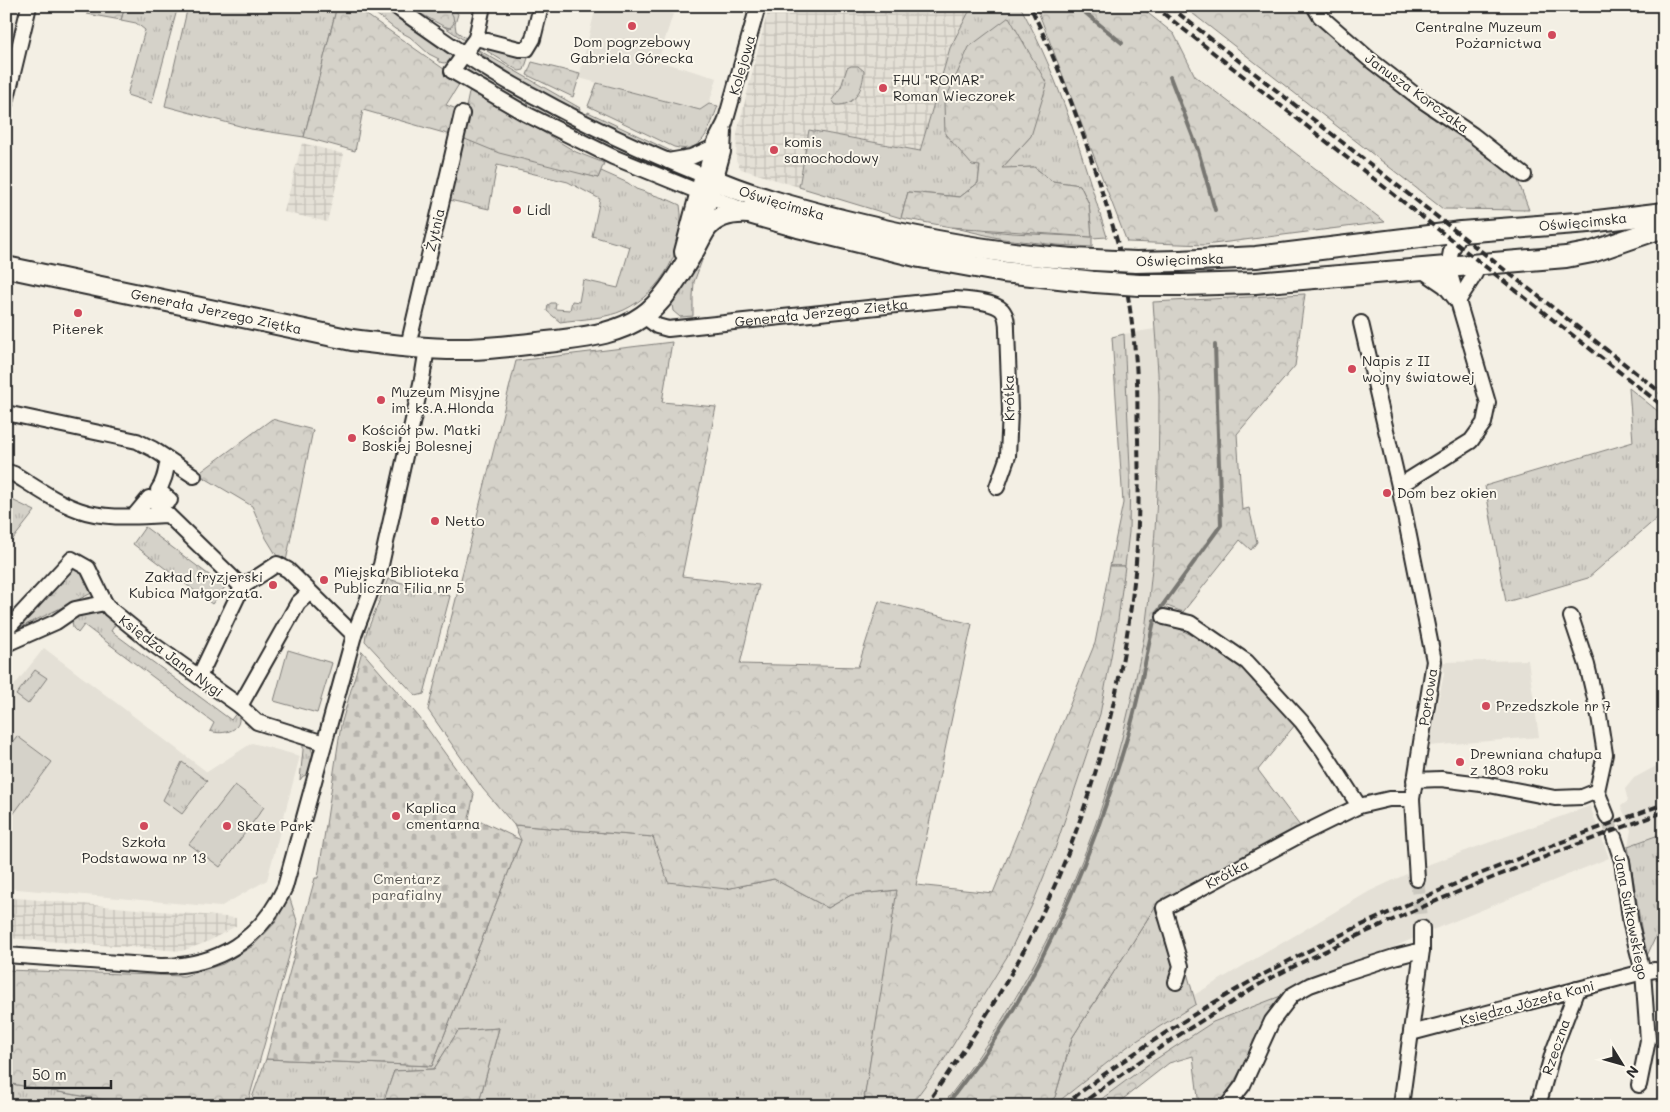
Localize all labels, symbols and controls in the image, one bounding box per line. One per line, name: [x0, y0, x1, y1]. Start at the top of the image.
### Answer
place label: Centralne Muzeum Pożarnictwa: [1415, 17, 1542, 52]
marker: Dom pogrzebowy Gabriela Górecka: [626, 20, 638, 32]
marker: Centralne Muzeum Pożarnictwa: [1546, 29, 1558, 41]
place label: Dom pogrzebowy Gabriela Górecka: [570, 32, 694, 67]
street label: Kolejowa: [724, 33, 759, 97]
street label: Janusza Korczaka: [1361, 48, 1473, 137]
place label: FHU "ROMAR" Roman Wieczorek: [893, 70, 1015, 105]
marker: FHU "ROMAR" Roman Wieczorek: [877, 82, 889, 94]
place label: komis samochodowy: [784, 132, 879, 167]
marker: komis samochodowy: [768, 144, 780, 156]
street label: Oświęcimska: [736, 181, 827, 224]
place label: Lidl: [527, 200, 551, 219]
marker: Lidl: [511, 204, 523, 216]
street label: Żytnia: [420, 206, 449, 253]
street label: Oświęcimska: [1538, 208, 1628, 235]
street label: Oświęcimska: [1136, 248, 1224, 271]
street label: Generała Jerzego Ziętka: [129, 284, 304, 338]
street label: Generała Jerzego Ziętka: [734, 294, 909, 331]
marker: Piterek: [72, 307, 84, 319]
place label: Piterek: [53, 319, 103, 338]
place label: Napis z II wojny światowej: [1362, 351, 1475, 386]
marker: Napis z II wojny światowej: [1346, 363, 1358, 375]
street label: Krótka: [999, 375, 1018, 421]
place label: Muzeum Misyjne im. ks.A.Hlonda: [391, 382, 500, 417]
marker: Muzeum Misyjne im. ks.A.Hlonda: [375, 394, 387, 406]
place label: Kościół pw. Matki Boskiej Bolesnej: [362, 420, 481, 455]
marker: Kościół pw. Matki Boskiej Bolesnej: [346, 432, 358, 444]
place label: Dom bez okien: [1397, 483, 1497, 502]
marker: Dom bez okien: [1381, 487, 1393, 499]
place label: Netto: [445, 511, 485, 530]
marker: Netto: [429, 515, 441, 527]
place label: Miejska Biblioteka Publiczna Filia nr 5: [334, 562, 464, 597]
place label: Zakład fryzjerski Kubica Małgorzata.: [129, 567, 263, 602]
marker: Miejska Biblioteka Publiczna Filia nr 5: [318, 574, 330, 586]
marker: Zakład fryzjerski Kubica Małgorzata.: [267, 579, 279, 591]
street label: Księdza Jana Nygi: [115, 610, 227, 701]
street label: Portowa: [1414, 667, 1441, 727]
place label: Przedszkole nr 7: [1496, 696, 1611, 715]
marker: Przedszkole nr 7: [1480, 700, 1492, 712]
place label: Drewniana chałupa z 1803 roku: [1470, 744, 1602, 779]
marker: Drewniana chałupa z 1803 roku: [1454, 756, 1466, 768]
place label: Kaplica cmentarna: [406, 798, 480, 833]
marker: Kaplica cmentarna: [390, 810, 402, 822]
place label: Skate Park: [237, 816, 312, 835]
marker: Szkoła Podstawowa nr 13: [138, 820, 150, 832]
marker: Skate Park: [221, 820, 233, 832]
place label: Szkoła Podstawowa nr 13: [82, 832, 206, 867]
street label: Jana Sułkowskiego: [1610, 853, 1653, 981]
street label: Krótka: [1202, 854, 1252, 893]
park label: Cmentarz parafialny: [372, 869, 442, 904]
street label: Księdza Józefa Kani: [1458, 975, 1596, 1030]
street label: Rzeczna: [1537, 1016, 1574, 1077]
north arrow: [1598, 1040, 1648, 1090]
scale bar: [25, 1057, 111, 1089]
text: N: [1622, 1062, 1644, 1082]
text: 50 m: [32, 1064, 67, 1084]

